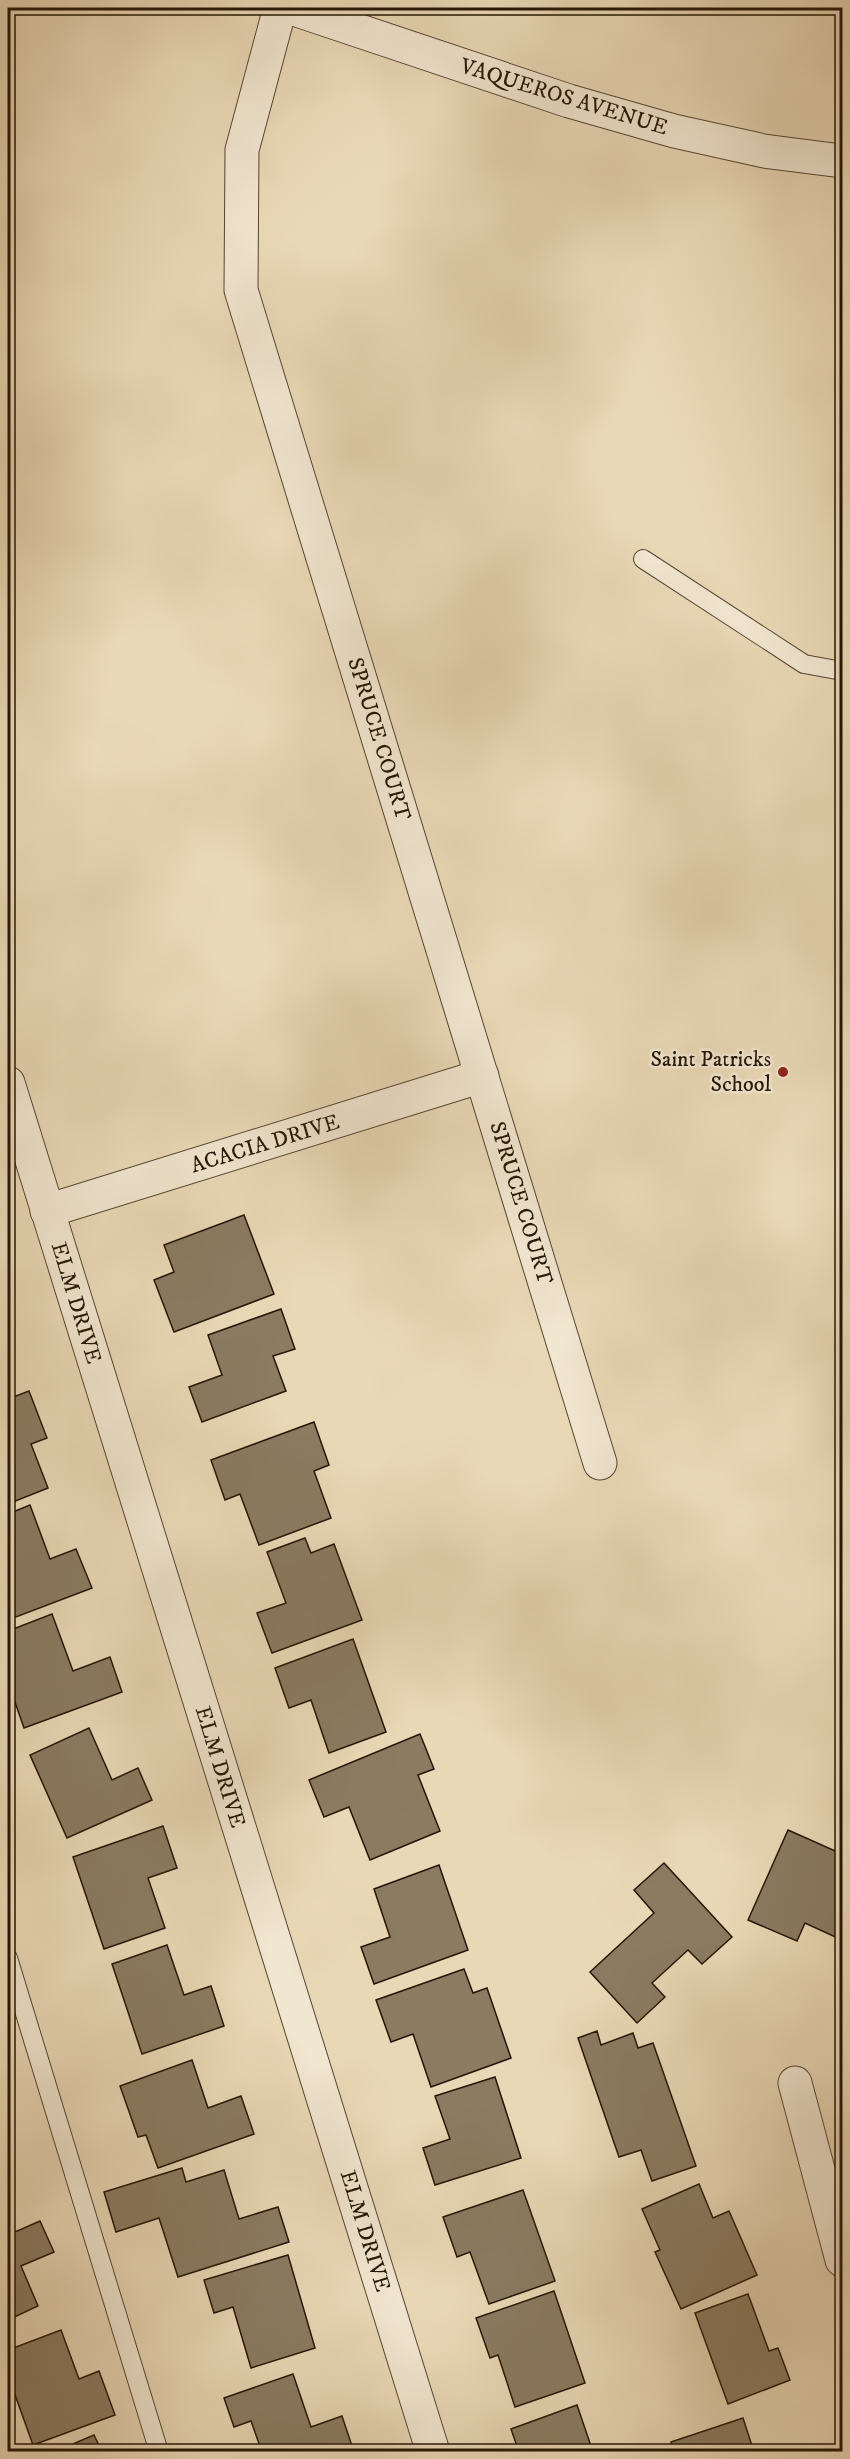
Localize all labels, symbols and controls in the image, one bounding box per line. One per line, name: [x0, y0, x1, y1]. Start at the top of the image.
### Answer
street label: VAQUEROS AVENUE: [456, 52, 671, 141]
street label: SPRUCE COURT: [341, 654, 417, 824]
place label: Saint Patricks School: [651, 1046, 771, 1098]
marker: Saint Patricks School: [776, 1065, 790, 1079]
street label: ACACIA DRIVE: [187, 1109, 343, 1179]
street label: SPRUCE COURT: [483, 1118, 559, 1288]
street label: ELM DRIVE: [45, 1239, 107, 1367]
street label: ELM DRIVE: [189, 1703, 251, 1831]
street label: ELM DRIVE: [334, 2167, 396, 2295]

